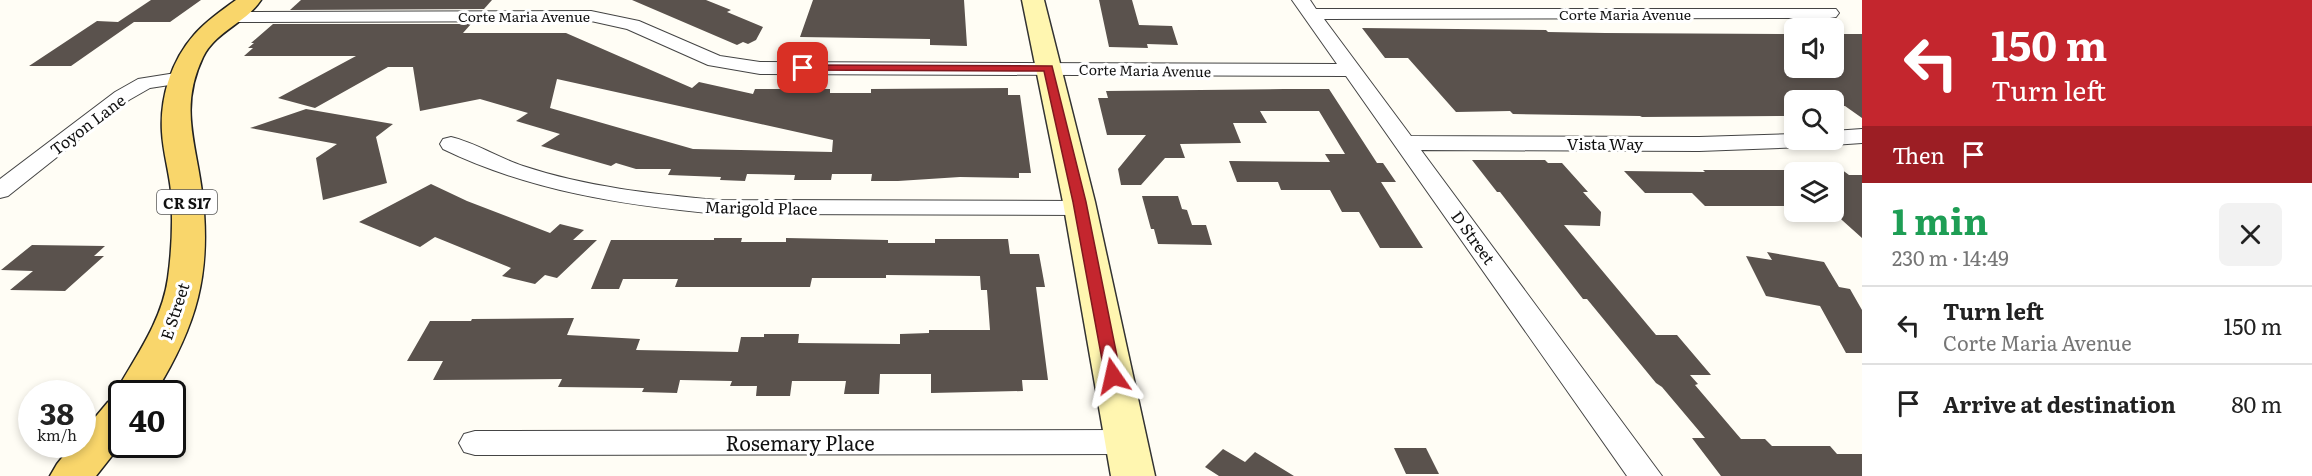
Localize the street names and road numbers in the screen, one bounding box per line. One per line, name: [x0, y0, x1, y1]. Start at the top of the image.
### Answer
street label: Corte Maria Avenue: [1559, 4, 1691, 24]
street label: Corte Maria Avenue: [458, 6, 590, 26]
street label: Corte Maria Avenue: [1079, 59, 1211, 81]
street label: Toyon Lane: [44, 88, 130, 160]
street label: Vista Way: [1567, 131, 1644, 155]
road number: CR S17: [157, 190, 217, 214]
street label: Marigold Place: [704, 194, 818, 220]
street label: D Street: [1446, 205, 1502, 269]
street label: E Street: [153, 279, 195, 343]
street label: Rosemary Place: [725, 427, 875, 457]

